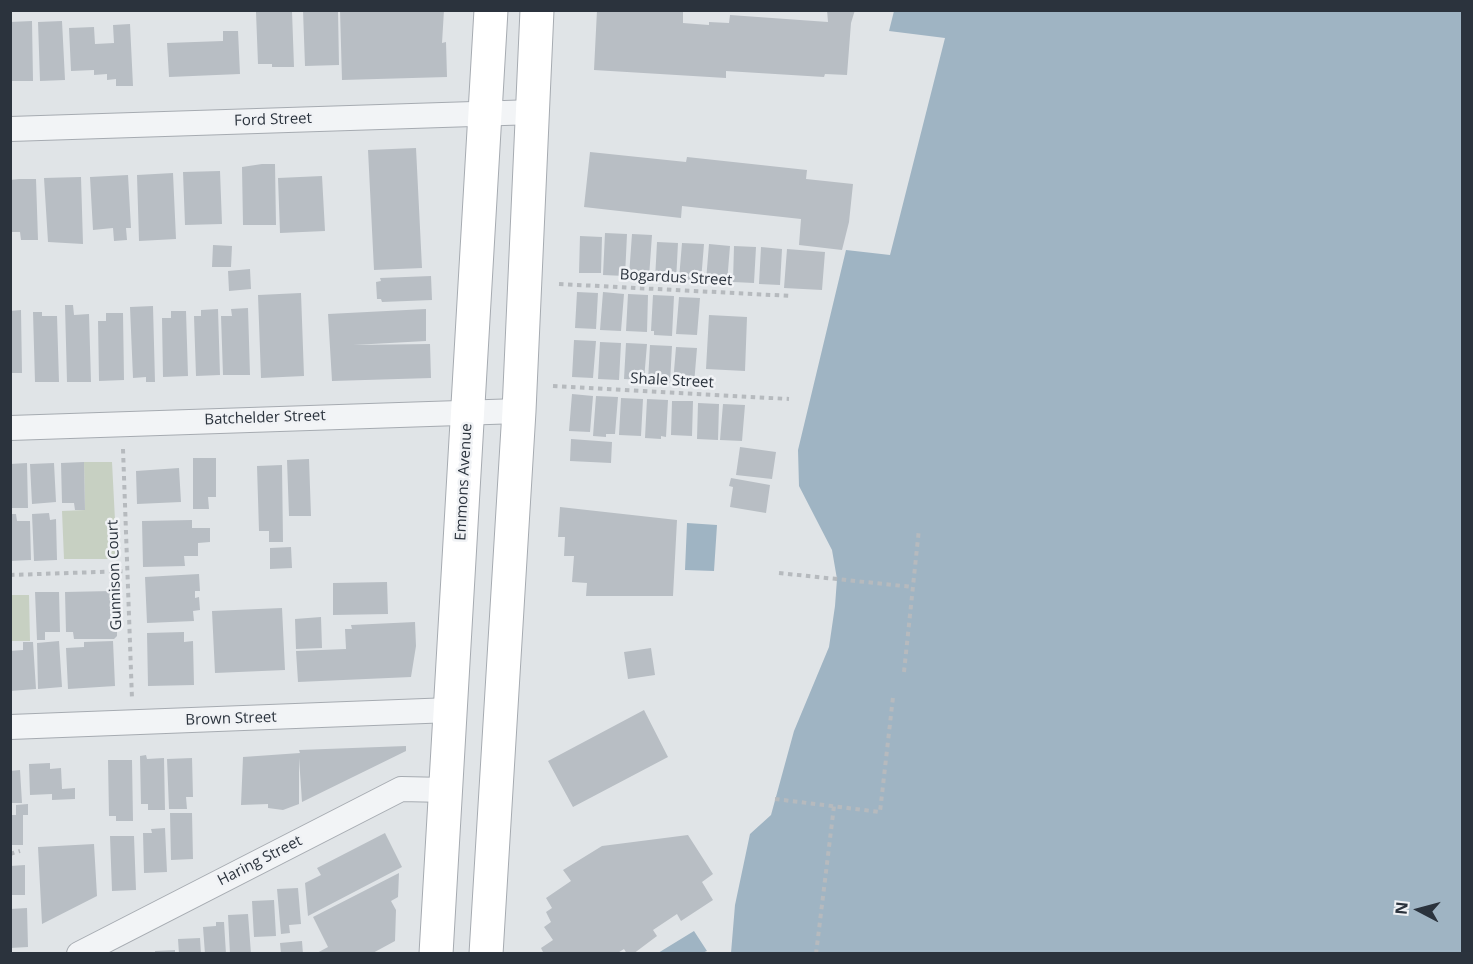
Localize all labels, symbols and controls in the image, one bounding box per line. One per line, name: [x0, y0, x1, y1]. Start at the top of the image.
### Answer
street label: Ford Street: [234, 110, 312, 130]
street label: Bogardus Street: [619, 266, 733, 290]
street label: Shale Street: [630, 370, 714, 392]
street label: Batchelder Street: [204, 407, 326, 429]
street label: Emmons Avenue: [452, 423, 476, 541]
street label: Gunnison Court: [104, 519, 126, 631]
street label: Brown Street: [185, 708, 277, 730]
street label: Haring Street: [215, 832, 305, 890]
north arrow: [1389, 880, 1449, 940]
text: N: [1389, 901, 1413, 916]

